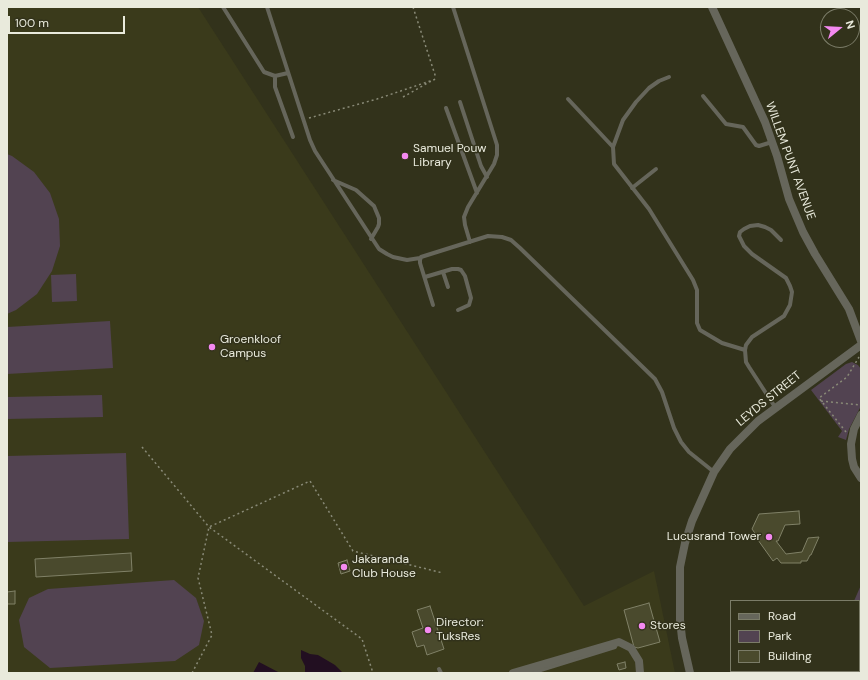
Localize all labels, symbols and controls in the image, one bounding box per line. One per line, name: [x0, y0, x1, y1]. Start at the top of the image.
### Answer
scale bar: [10, 8, 127, 34]
north arrow: [820, 8, 860, 48]
text: 100 m: [15, 15, 49, 31]
text: N: [843, 19, 858, 31]
street label: WILLEM PUNT AVENUE: [762, 100, 818, 222]
place label: Samuel Pouw Library: [413, 142, 486, 170]
marker: Samuel Pouw Library: [400, 151, 410, 161]
place label: Groenkloof Campus: [220, 333, 281, 361]
marker: Groenkloof Campus: [207, 342, 217, 352]
street label: LEYDS STREET: [734, 368, 804, 430]
place label: Lucusrand Tower: [667, 530, 761, 544]
marker: Lucusrand Tower: [764, 532, 774, 542]
place label: Jakaranda Club House: [352, 553, 416, 581]
marker: Jakaranda Club House: [339, 562, 349, 572]
legend: [730, 600, 860, 672]
text: Road: [768, 608, 796, 624]
place label: Director: TuksRes: [436, 616, 484, 644]
place label: Stores: [650, 619, 686, 633]
marker: Stores: [637, 621, 647, 631]
marker: Director: TuksRes: [423, 625, 433, 635]
text: Park: [768, 628, 792, 644]
text: Building: [768, 648, 812, 664]

